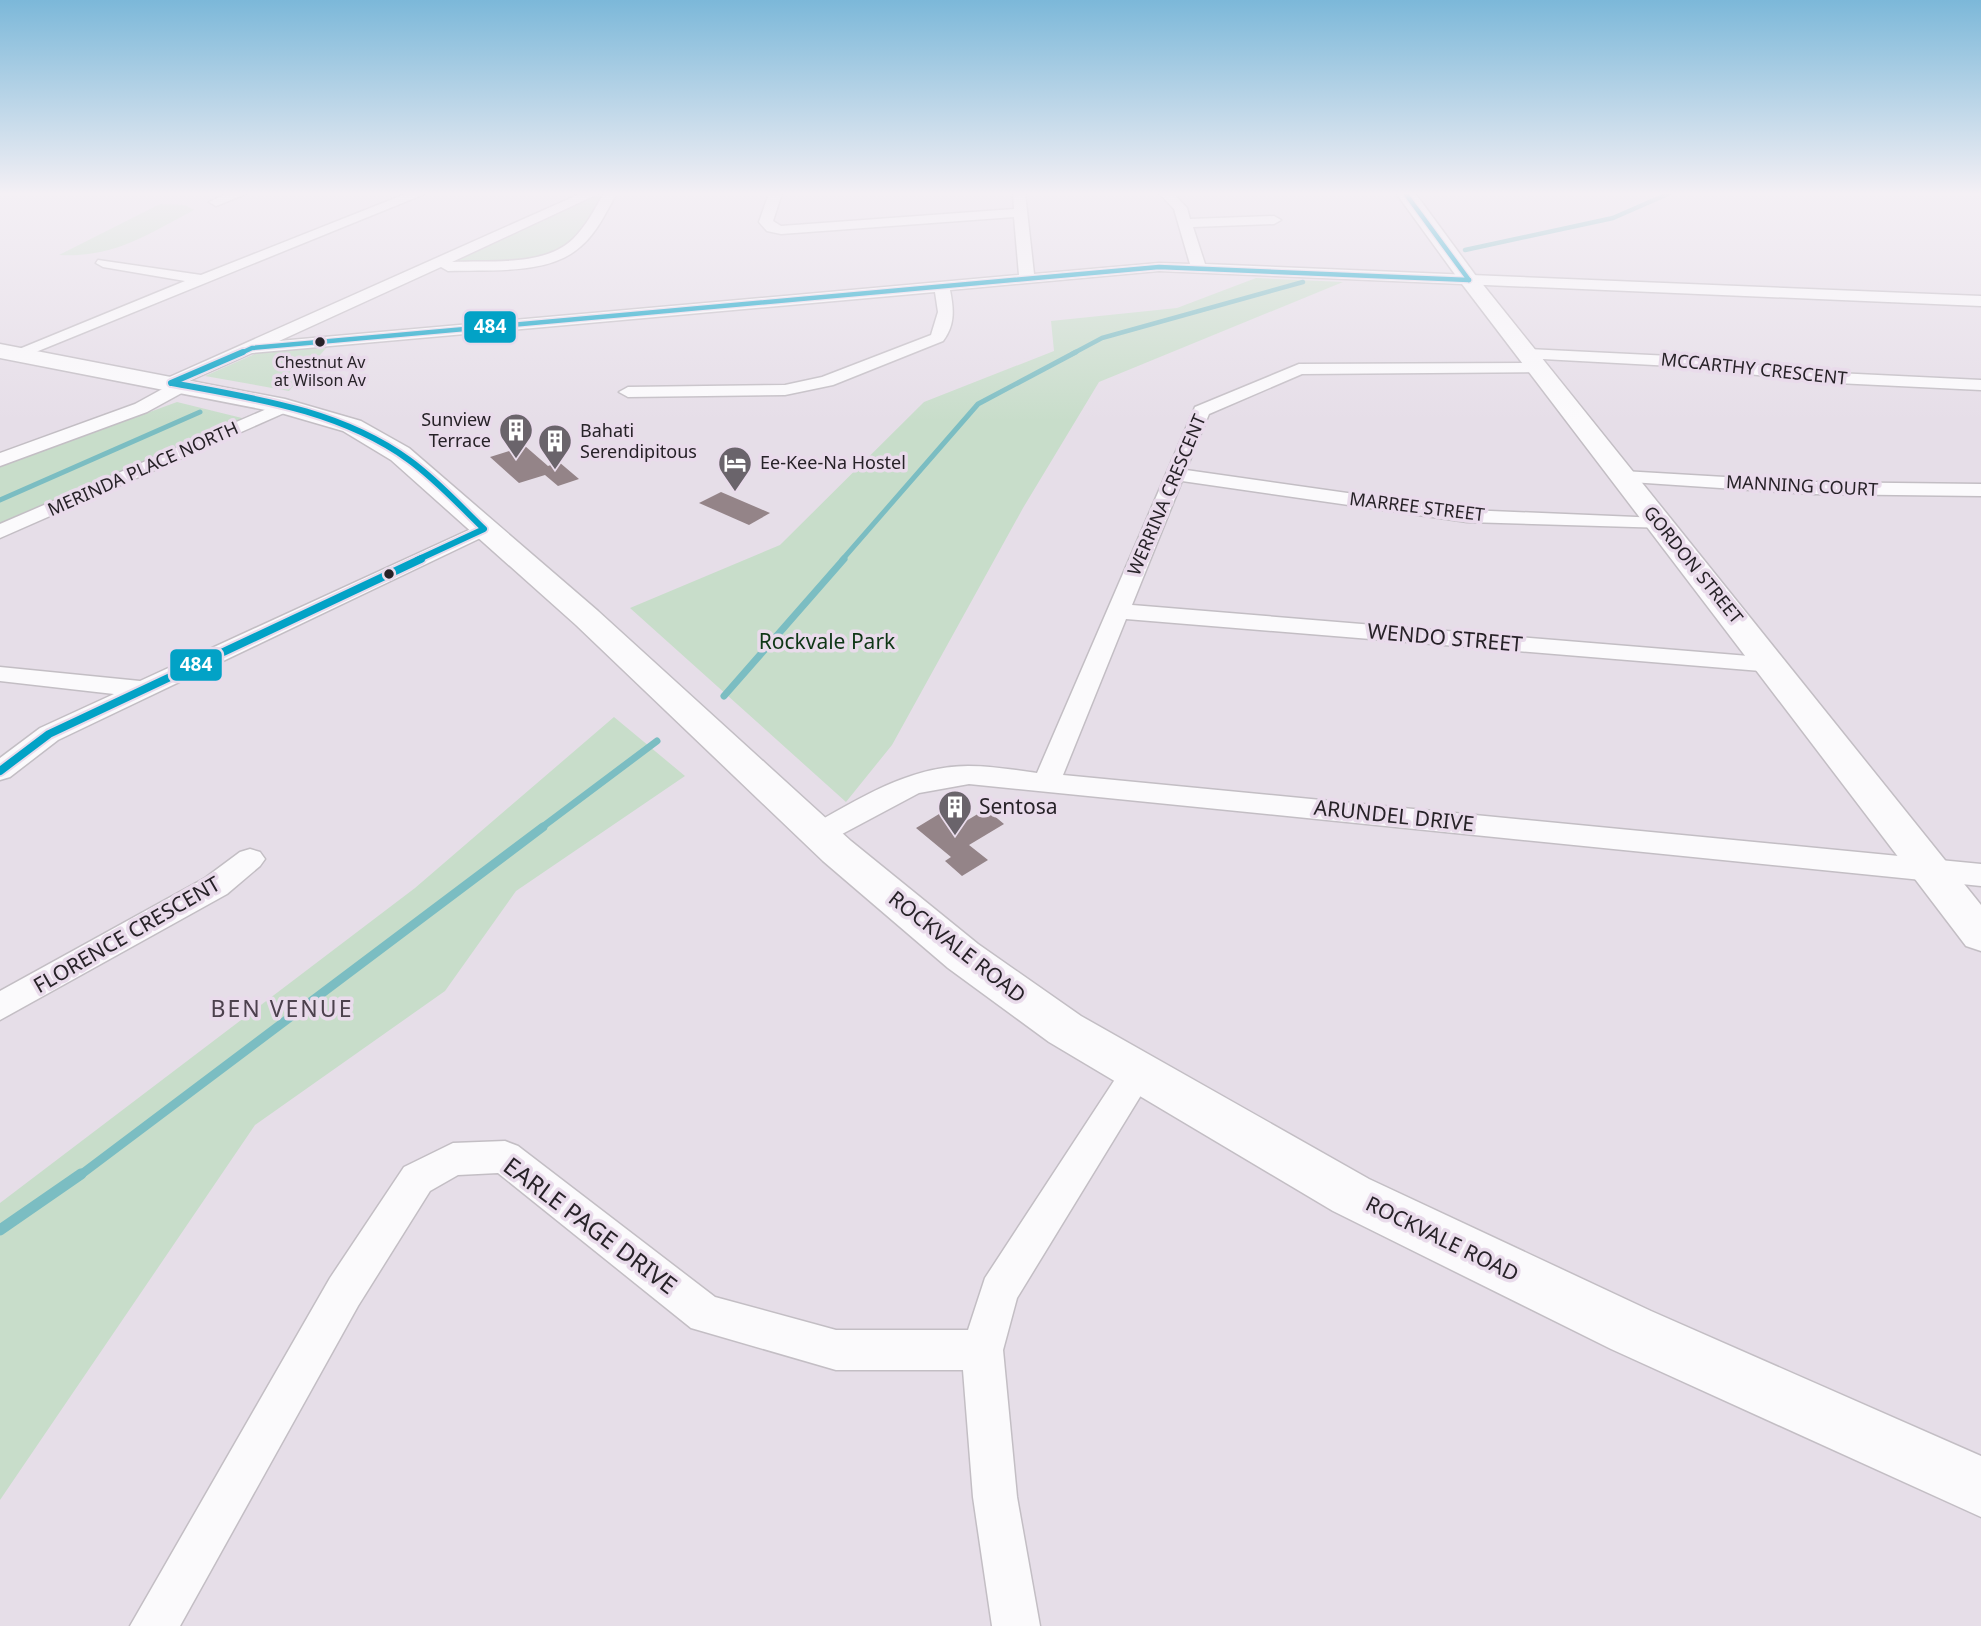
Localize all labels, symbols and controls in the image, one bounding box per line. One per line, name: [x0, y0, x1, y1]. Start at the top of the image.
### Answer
line badge: 484: [463, 310, 517, 344]
text: 484: [474, 313, 506, 339]
marker: Chestnut Av at Wilson Av: [313, 335, 327, 349]
street label: MCCARTHY CRESCENT: [1660, 346, 1848, 390]
place label: Chestnut Av at Wilson Av: [274, 351, 367, 391]
place label: Sunview Terrace: [421, 407, 491, 452]
street label: WERRINA CRESCENT: [1121, 410, 1211, 579]
building icon: Sunview Terrace: [497, 411, 535, 460]
street label: MERINDA PLACE NORTH: [44, 415, 242, 521]
place label: Bahati Serendipitous: [580, 418, 697, 463]
building icon: Bahati Serendipitous: [536, 422, 574, 471]
hotel icon: Ee-Kee-Na Hostel: [716, 444, 754, 493]
place label: Ee-Kee-Na Hostel: [760, 450, 906, 474]
street label: MANNING COURT: [1725, 469, 1879, 501]
street label: MARREE STREET: [1348, 486, 1486, 526]
street label: GORDON STREET: [1639, 500, 1749, 628]
unlabelled marker: [382, 567, 396, 581]
street label: WENDO STREET: [1366, 616, 1524, 658]
park label: Rockvale Park: [759, 627, 896, 655]
line badge: 484: [169, 648, 223, 682]
text: 484: [180, 651, 212, 677]
building icon: Sentosa: [936, 788, 974, 837]
place label: Sentosa: [979, 792, 1057, 820]
street label: ARUNDEL DRIVE: [1313, 793, 1476, 837]
street label: FLORENCE CRESCENT: [28, 869, 225, 999]
street label: ROCKVALE ROAD: [883, 884, 1032, 1009]
district label: BEN VENUE: [211, 992, 353, 1024]
street label: EARLE PAGE DRIVE: [497, 1149, 684, 1301]
street label: ROCKVALE ROAD: [1361, 1189, 1524, 1287]

